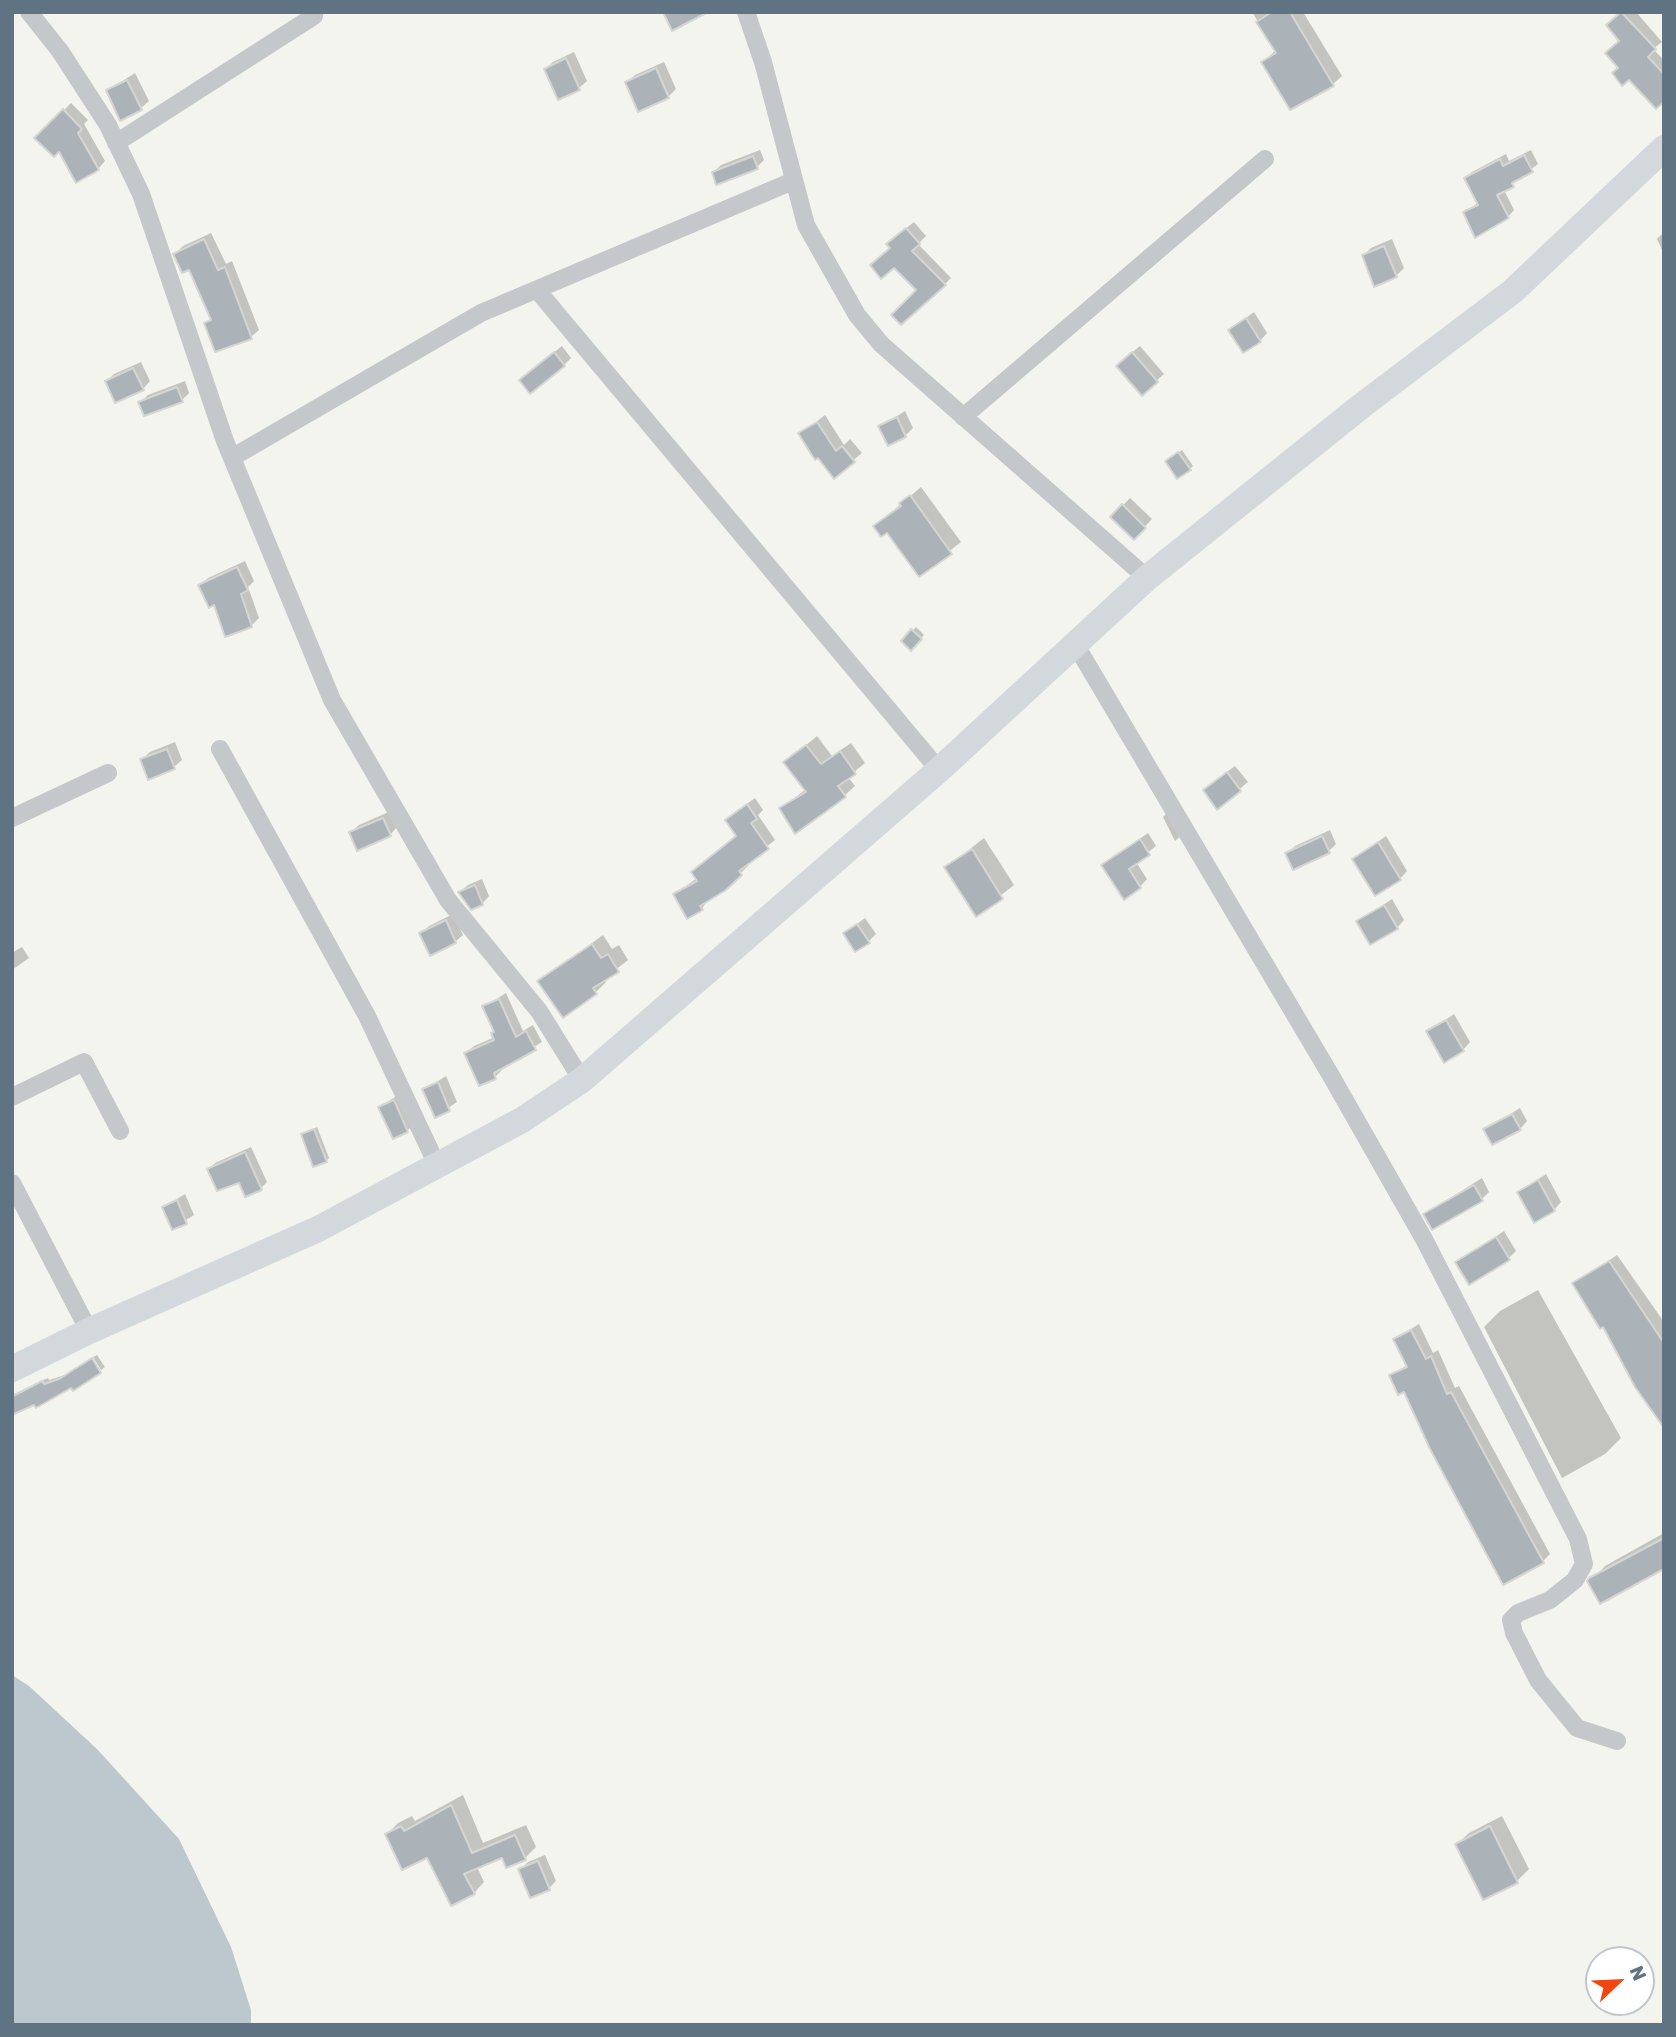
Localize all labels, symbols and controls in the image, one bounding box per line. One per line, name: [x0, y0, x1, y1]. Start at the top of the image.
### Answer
north arrow: [1585, 1946, 1655, 2016]
text: N: [1625, 1963, 1651, 1984]

